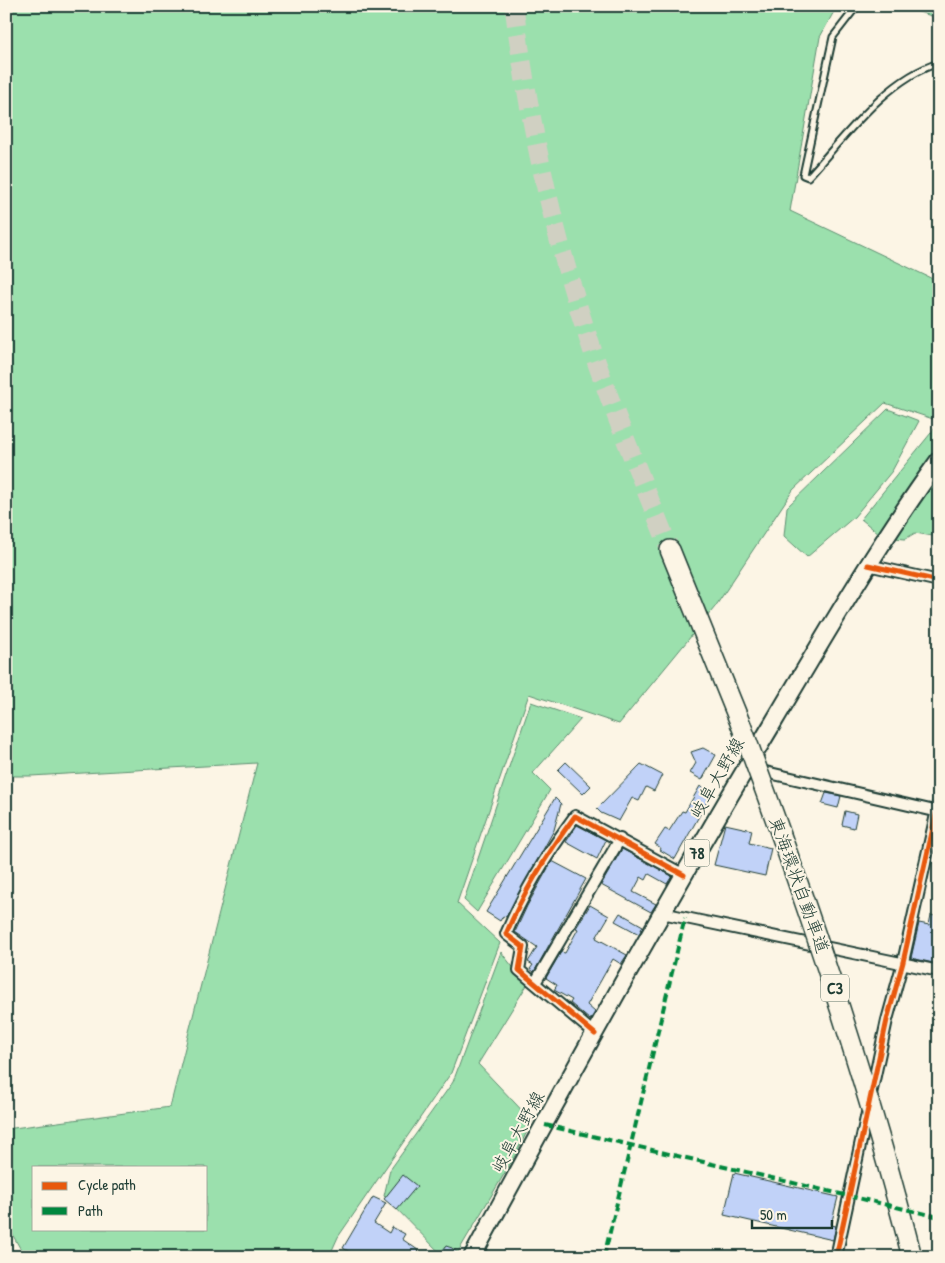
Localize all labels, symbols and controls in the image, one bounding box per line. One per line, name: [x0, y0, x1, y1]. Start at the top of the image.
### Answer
street label: 岐阜大野線: [683, 733, 750, 823]
street label: 東海環状自動車道: [763, 813, 836, 957]
road number: 78: [684, 840, 710, 866]
road number: C3: [821, 974, 849, 1001]
street label: 岐阜大野線: [485, 1086, 550, 1177]
legend: [32, 1166, 208, 1230]
text: Cycle path: [78, 1174, 136, 1195]
scale bar: [752, 1198, 832, 1230]
text: Path: [78, 1200, 103, 1221]
text: 50 m: [760, 1204, 787, 1225]

